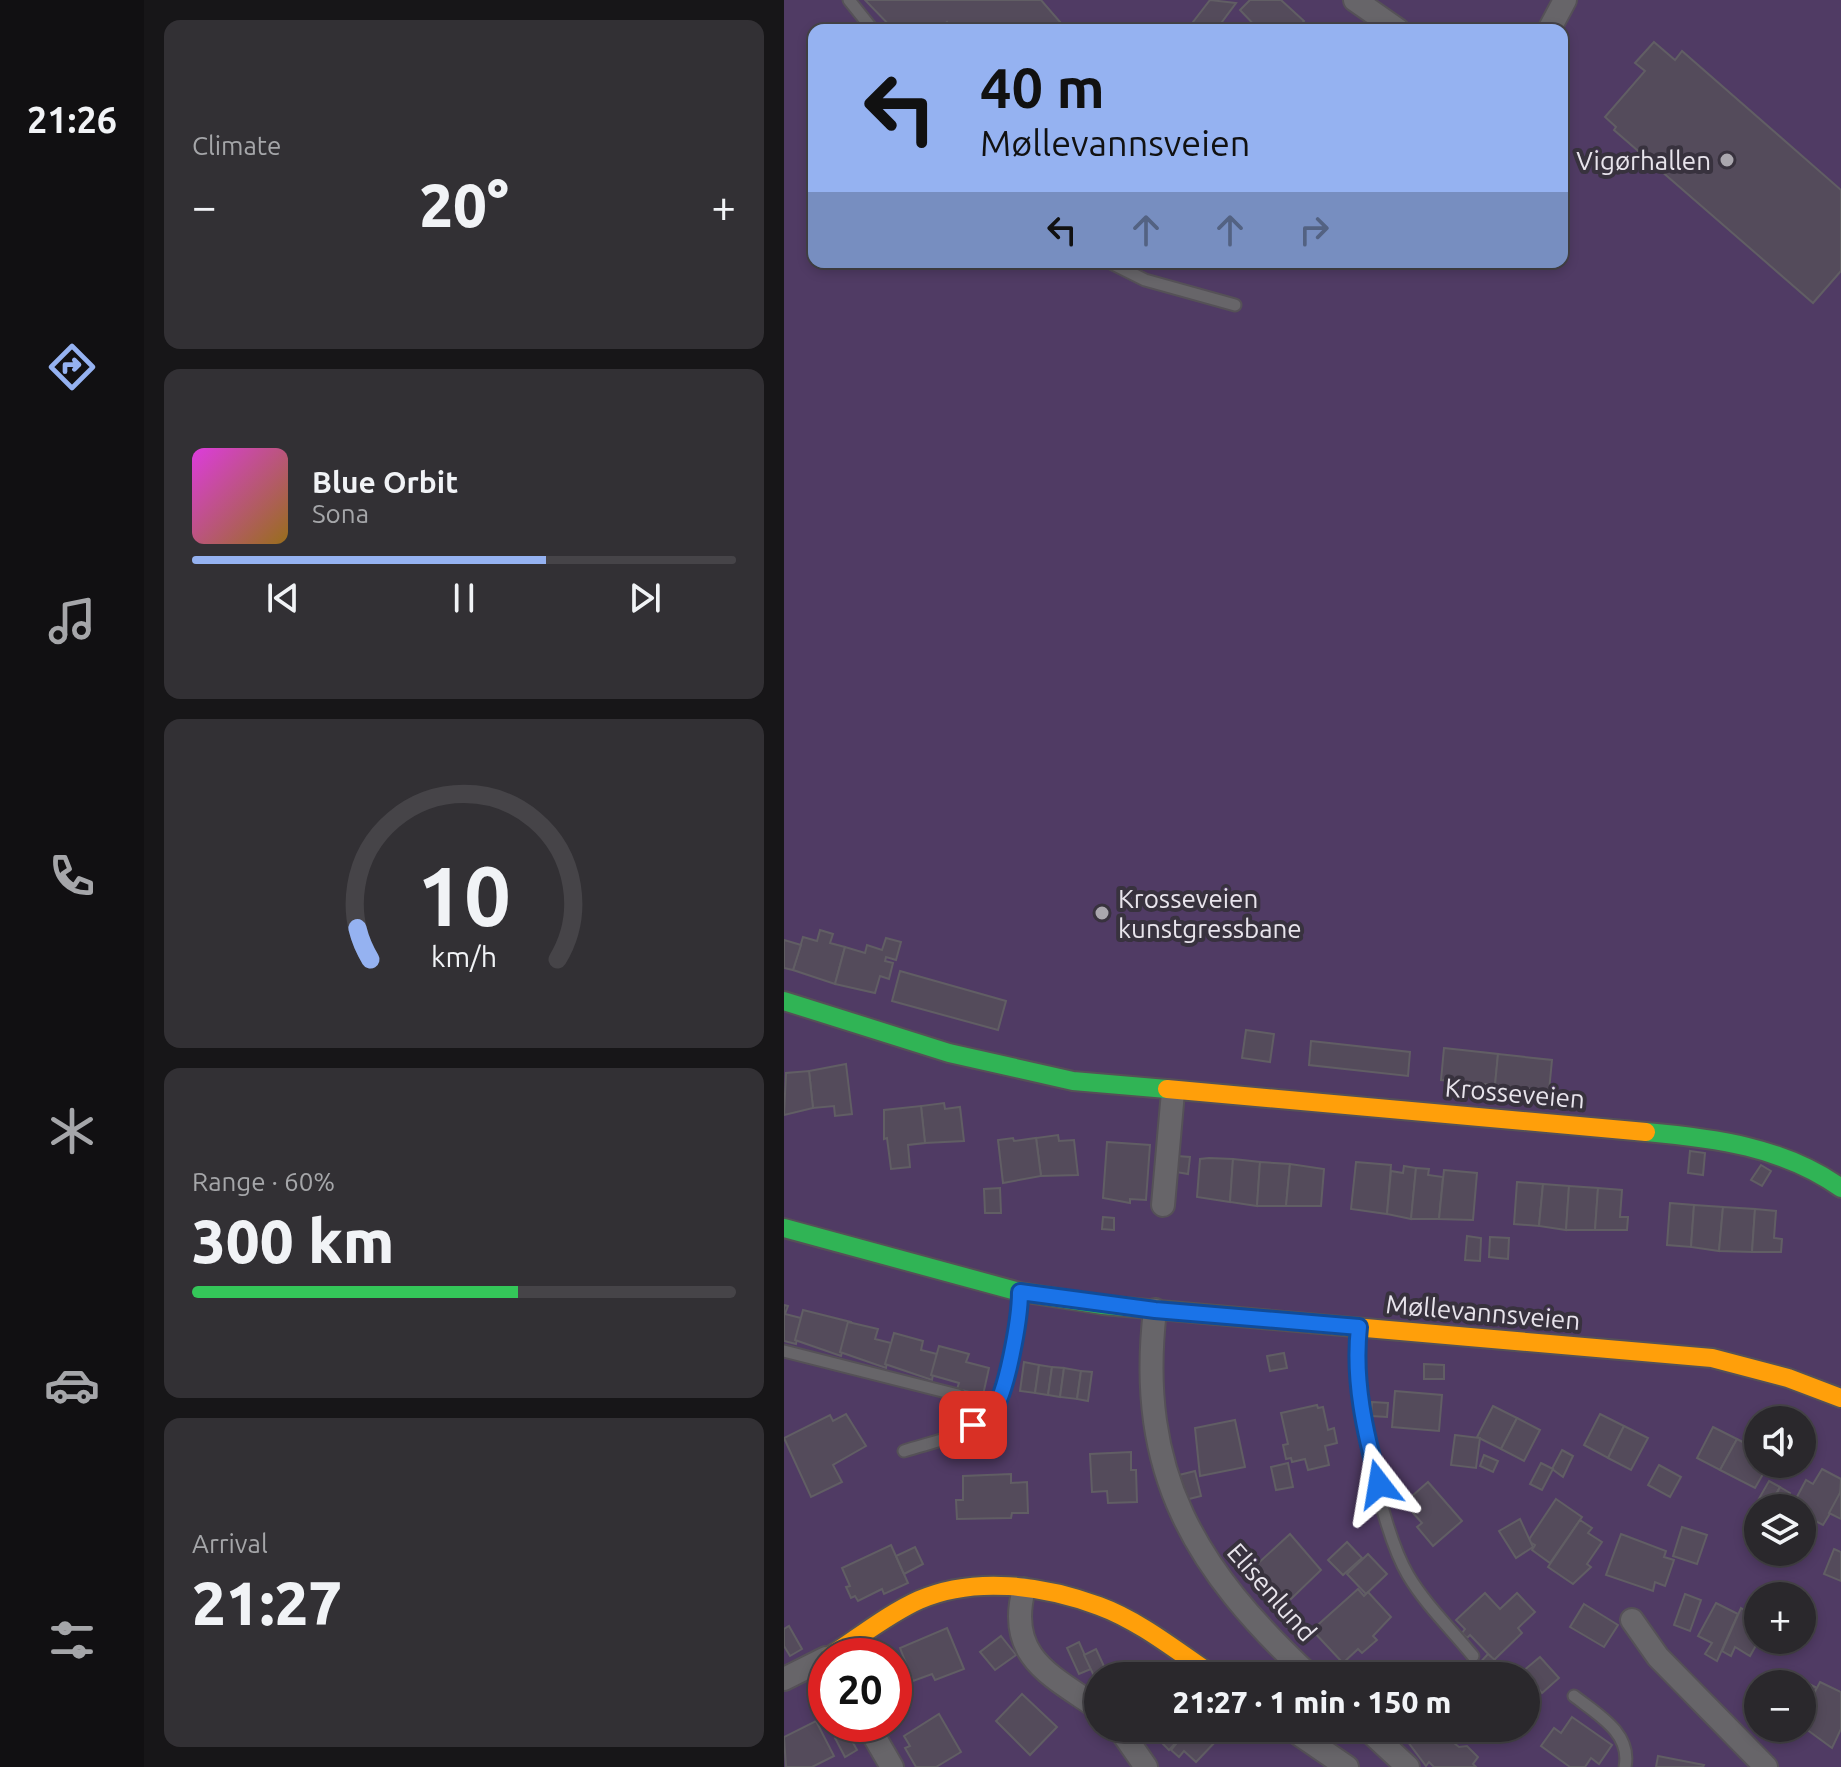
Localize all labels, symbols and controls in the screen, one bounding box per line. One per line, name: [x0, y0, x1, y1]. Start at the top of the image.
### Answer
icon: left: [848, 56, 952, 160]
text: 40 m: [980, 56, 1105, 119]
text: 21:26: [27, 99, 117, 140]
text: Møllevannsveien: [980, 122, 1250, 163]
text: Climate: [192, 131, 281, 160]
place label: Vigørhallen: [1576, 146, 1711, 175]
marker: Vigørhallen: [1718, 151, 1736, 169]
text: 20°: [419, 171, 509, 238]
text: −: [192, 181, 217, 230]
text: +: [711, 181, 736, 230]
icon: left: [1040, 208, 1084, 252]
icon: ahead: [1124, 208, 1168, 252]
icon: ahead: [1208, 208, 1252, 252]
icon: right: [1292, 208, 1336, 252]
icon: directions: [44, 339, 100, 395]
text: Blue Orbit: [312, 465, 458, 499]
text: Sona: [312, 499, 369, 528]
icon: previous: [261, 576, 305, 620]
icon: pause: [442, 576, 486, 620]
icon: next: [623, 576, 667, 620]
icon: music: [44, 593, 100, 649]
text: 10: [417, 847, 511, 941]
icon: phone: [44, 848, 100, 904]
place label: Krosseveien kunstgressbane: [1118, 884, 1302, 943]
marker: Krosseveien kunstgressbane: [1093, 904, 1111, 922]
text: km/h: [431, 940, 497, 972]
street label: Krosseveien: [1444, 1072, 1586, 1114]
icon: climate: [44, 1103, 100, 1159]
text: Range · 60%: [192, 1167, 335, 1196]
text: 300 km: [192, 1207, 394, 1274]
street label: Møllevannsveien: [1384, 1289, 1582, 1335]
icon: car: [44, 1357, 100, 1413]
pin: [939, 1391, 1007, 1459]
icon: arrive: [951, 1403, 995, 1447]
map controls: [1744, 1406, 1816, 1742]
button: sound: [1744, 1406, 1816, 1478]
position arrow: [1337, 1442, 1421, 1526]
button: layers: [1744, 1494, 1816, 1566]
text: Arrival: [192, 1529, 268, 1558]
street label: Elisenlund: [1222, 1537, 1322, 1647]
text: 21:27: [192, 1569, 342, 1636]
button: +: [1744, 1582, 1816, 1654]
icon: filters: [44, 1612, 100, 1668]
speed limit sign: 20: [808, 1638, 912, 1742]
button: −: [1744, 1670, 1816, 1742]
text: 21:27 · 1 min · 150 m: [1173, 1685, 1451, 1719]

